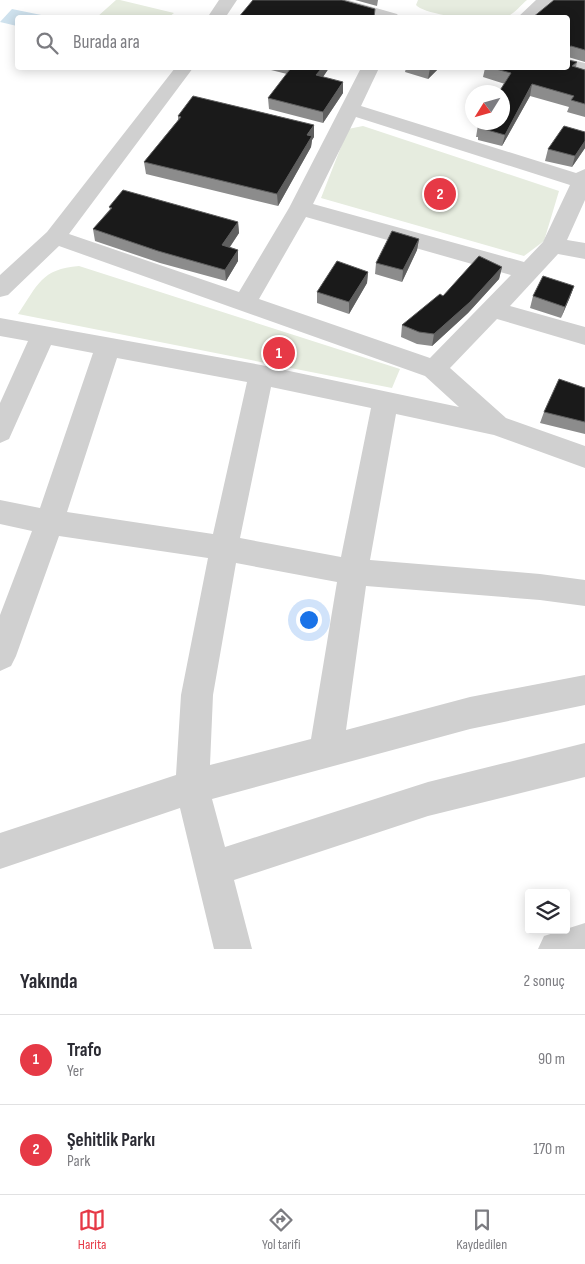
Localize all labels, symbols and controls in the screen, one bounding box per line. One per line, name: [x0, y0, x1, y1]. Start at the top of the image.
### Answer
search box: [15, 15, 570, 70]
icon: search: [33, 29, 61, 57]
text: Burada ara: [73, 31, 140, 54]
north arrow: [465, 85, 510, 130]
pin: 2: [424, 175, 456, 213]
pin: 1: [263, 334, 295, 372]
your location: [296, 607, 322, 633]
map controls: [525, 889, 570, 934]
button: layers: [525, 889, 570, 934]
text: Yakında: [20, 969, 77, 994]
text: 2 sonuç: [524, 972, 565, 991]
text: Trafo: [67, 1039, 102, 1062]
text: 1: [33, 1050, 39, 1069]
text: 90 m: [538, 1050, 565, 1069]
text: Yer: [67, 1062, 84, 1081]
text: Şehitlik Parkı: [67, 1129, 155, 1152]
text: 2: [32, 1140, 40, 1159]
text: 170 m: [533, 1140, 565, 1159]
text: Park: [67, 1152, 90, 1171]
tab: Harita: [78, 1206, 107, 1253]
tab: Yol tarifi: [262, 1206, 301, 1253]
tab: Kaydedilen: [456, 1206, 507, 1253]

